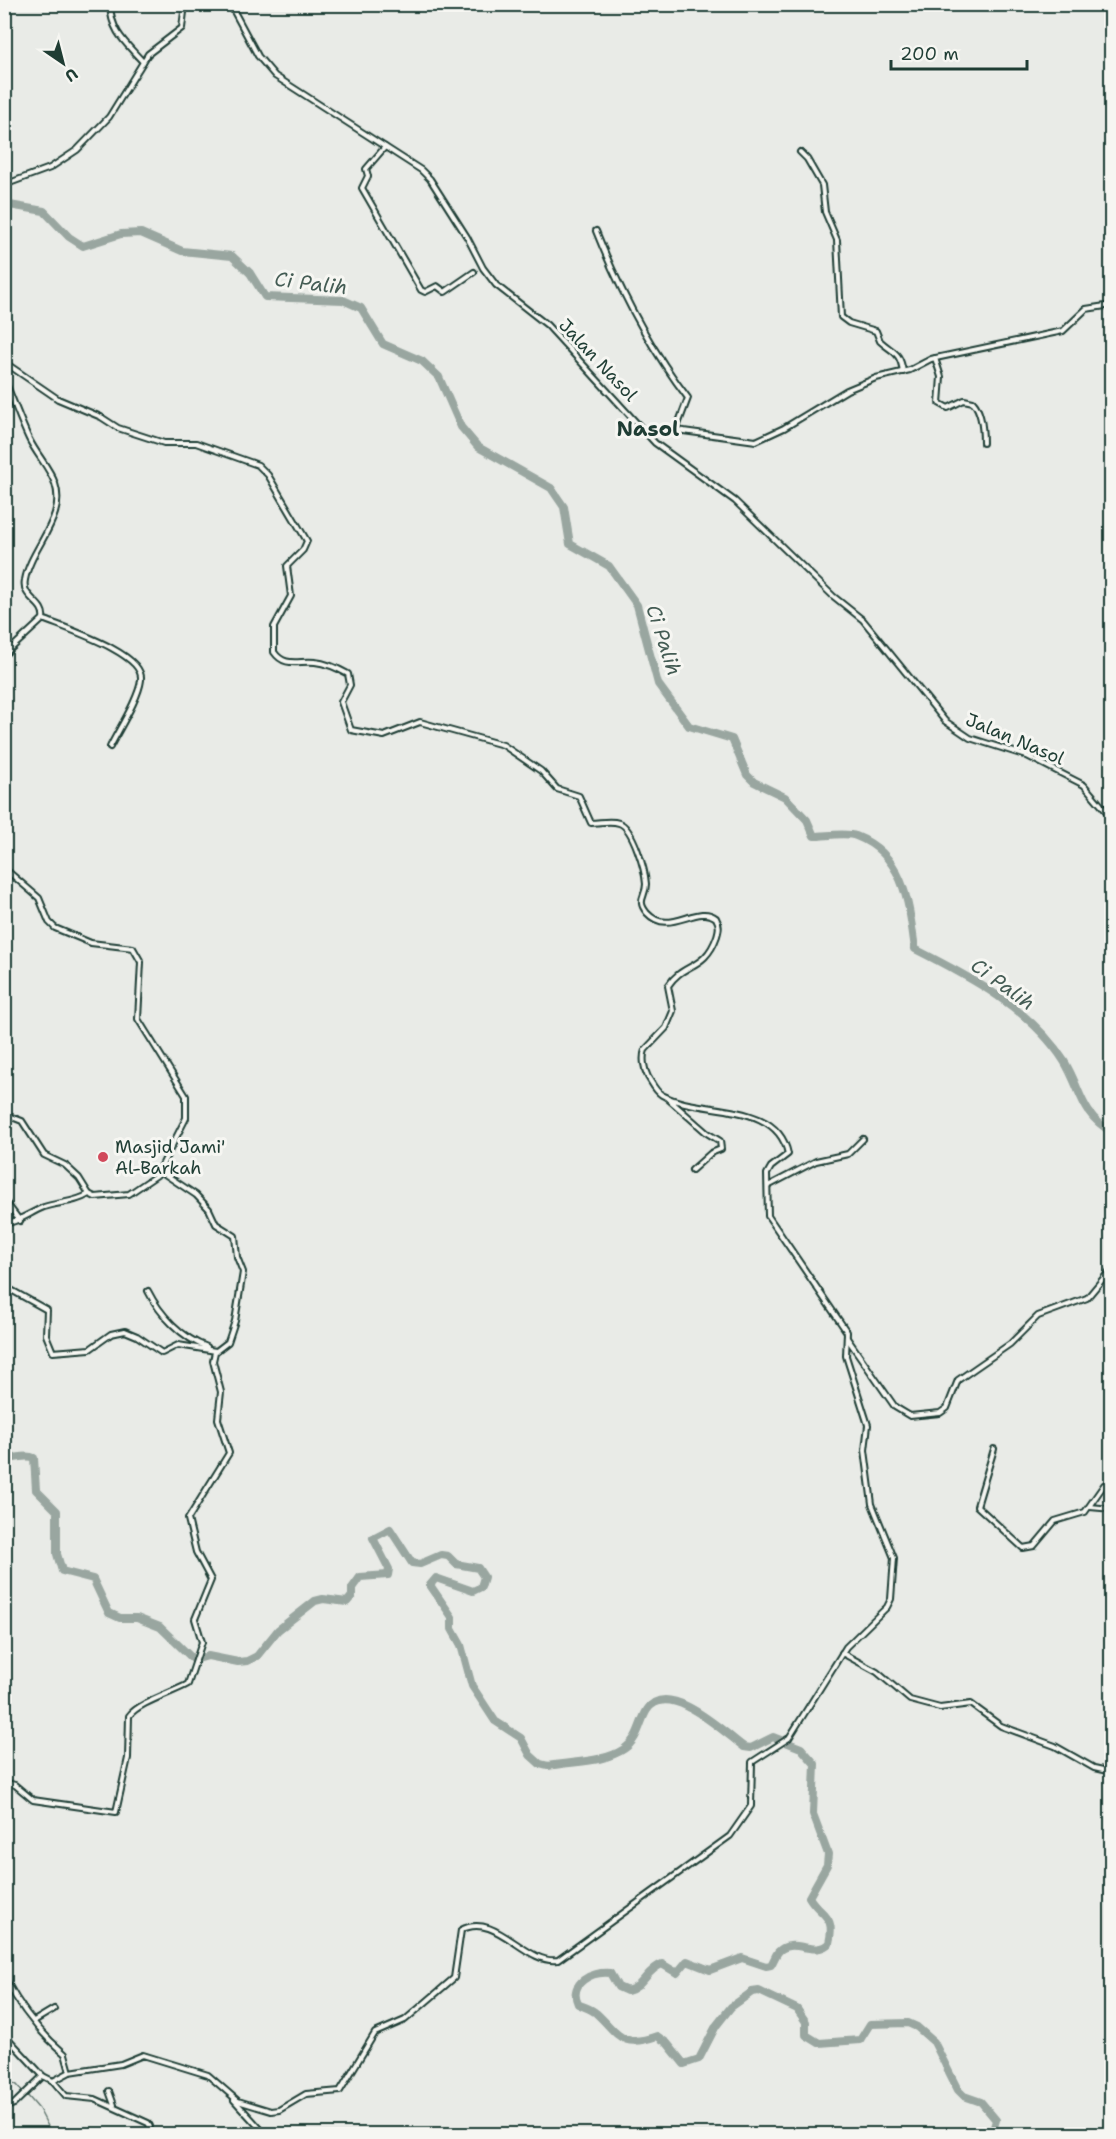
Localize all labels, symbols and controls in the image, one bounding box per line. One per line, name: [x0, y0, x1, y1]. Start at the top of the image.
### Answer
north arrow: [33, 33, 93, 93]
scale bar: [891, 33, 1028, 71]
text: 200 m: [900, 42, 959, 66]
text: U: [61, 63, 82, 87]
water label: Ci Palih: [273, 266, 349, 300]
street label: Jalan Nasol: [553, 313, 643, 407]
district label: Nasol: [617, 415, 679, 443]
water label: Ci Palih: [640, 601, 688, 679]
street label: Jalan Nasol: [962, 707, 1069, 771]
water label: Ci Palih: [966, 952, 1040, 1016]
place label: Masjid Jami' Al-Barkah: [115, 1135, 225, 1180]
marker: Masjid Jami' Al-Barkah: [96, 1150, 110, 1164]

